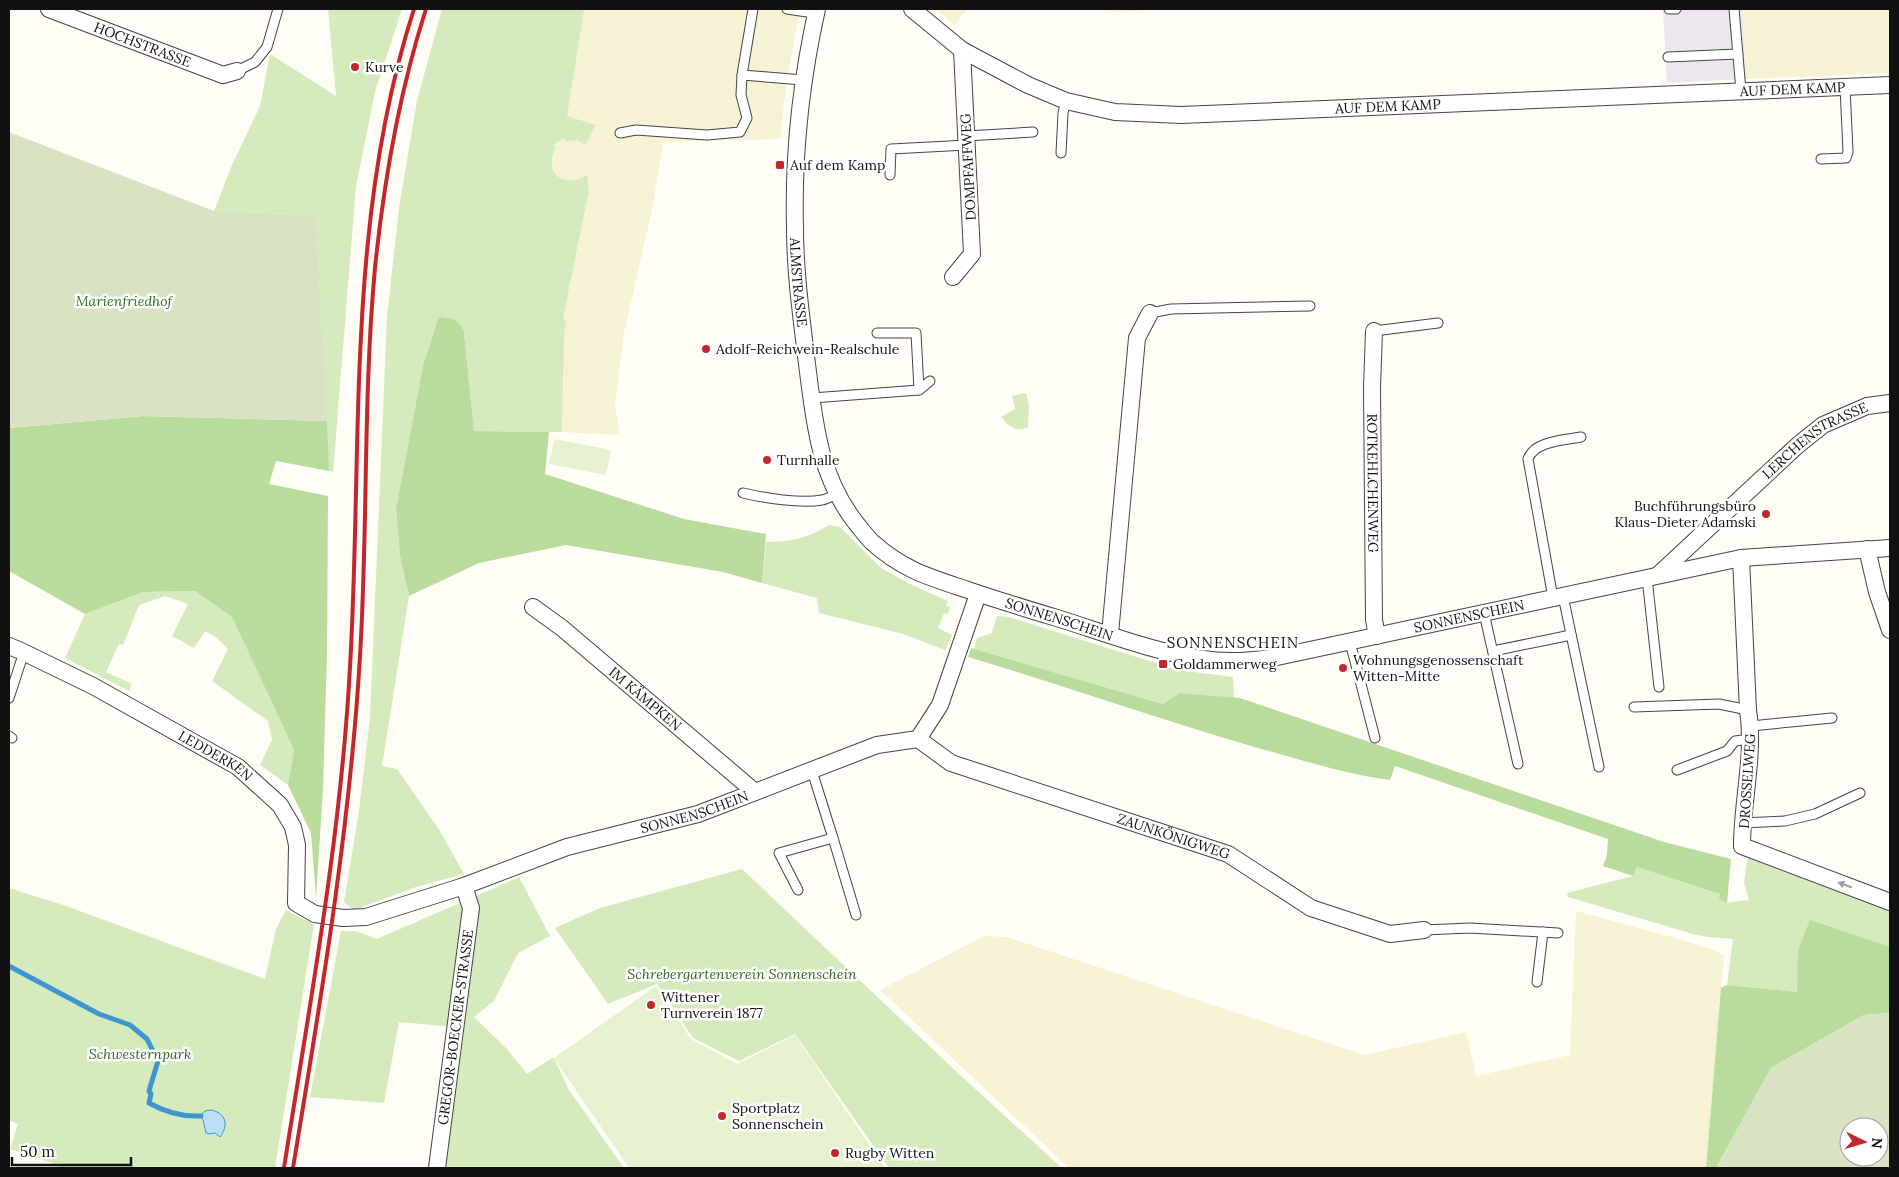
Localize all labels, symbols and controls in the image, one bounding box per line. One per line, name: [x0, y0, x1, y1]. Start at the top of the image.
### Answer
street label: HOCHSTRASSE: [91, 18, 194, 71]
place label: Kurve: [365, 58, 404, 76]
marker: Kurve: [349, 61, 361, 73]
street label: AUF DEM KAMP: [1738, 78, 1846, 100]
street label: AUF DEM KAMP: [1334, 95, 1442, 118]
street label: DOMPFAFFWEG: [956, 113, 980, 221]
place label: Auf dem Kamp: [789, 156, 885, 174]
marker: Auf dem Kamp: [774, 159, 786, 171]
street label: ALMSTRASSE: [786, 236, 811, 328]
park label: Marienfriedhof: [76, 292, 174, 310]
place label: Adolf-Reichwein-Realschule: [715, 340, 900, 358]
marker: Adolf-Reichwein-Realschule: [700, 343, 712, 355]
street label: LERCHENSTRASSE: [1758, 398, 1871, 483]
street label: ROTKEHLCHENWEG: [1363, 413, 1382, 553]
place label: Turnhalle: [777, 451, 840, 469]
marker: Turnhalle: [761, 454, 773, 466]
place label: Buchführungsbüro Klaus-Dieter Adamski: [1615, 497, 1756, 531]
marker: Buchführungsbüro Klaus-Dieter Adamski: [1760, 508, 1772, 520]
street label: SONNENSCHEIN: [1003, 594, 1116, 645]
street label: SONNENSCHEIN: [1412, 595, 1526, 637]
district label: SONNENSCHEIN: [1167, 633, 1299, 652]
place label: Wohnungsgenossenschaft Witten-Mitte: [1353, 651, 1524, 685]
place label: Goldammerweg: [1173, 655, 1277, 673]
marker: Goldammerweg: [1157, 658, 1169, 670]
marker: Wohnungsgenossenschaft Witten-Mitte: [1337, 662, 1349, 674]
street label: IM KÄMPKEN: [605, 663, 686, 735]
street label: LEDDERKEN: [175, 726, 257, 785]
street label: DROSSELWEG: [1735, 732, 1759, 829]
street label: SONNENSCHEIN: [638, 786, 751, 837]
street label: ZAUNKÖNIGWEG: [1115, 809, 1233, 863]
one-way arrow: [1837, 881, 1852, 889]
street label: GREGOR-BOECKER-STRASSE: [434, 928, 477, 1126]
park label: Schrebergartenverein Sonnenschein: [627, 965, 857, 983]
place label: Wittener Turnverein 1877: [661, 988, 763, 1022]
marker: Wittener Turnverein 1877: [645, 999, 657, 1011]
park label: Schwesternpark: [89, 1045, 191, 1063]
place label: Sportplatz Sonnenschein: [732, 1099, 824, 1133]
marker: Sportplatz Sonnenschein: [716, 1110, 728, 1122]
north arrow: [1839, 1117, 1889, 1167]
scale bar: [12, 1134, 131, 1166]
text: N: [1867, 1137, 1886, 1149]
text: 50 m: [20, 1142, 55, 1161]
place label: Rugby Witten: [845, 1144, 935, 1162]
marker: Rugby Witten: [829, 1147, 841, 1159]

